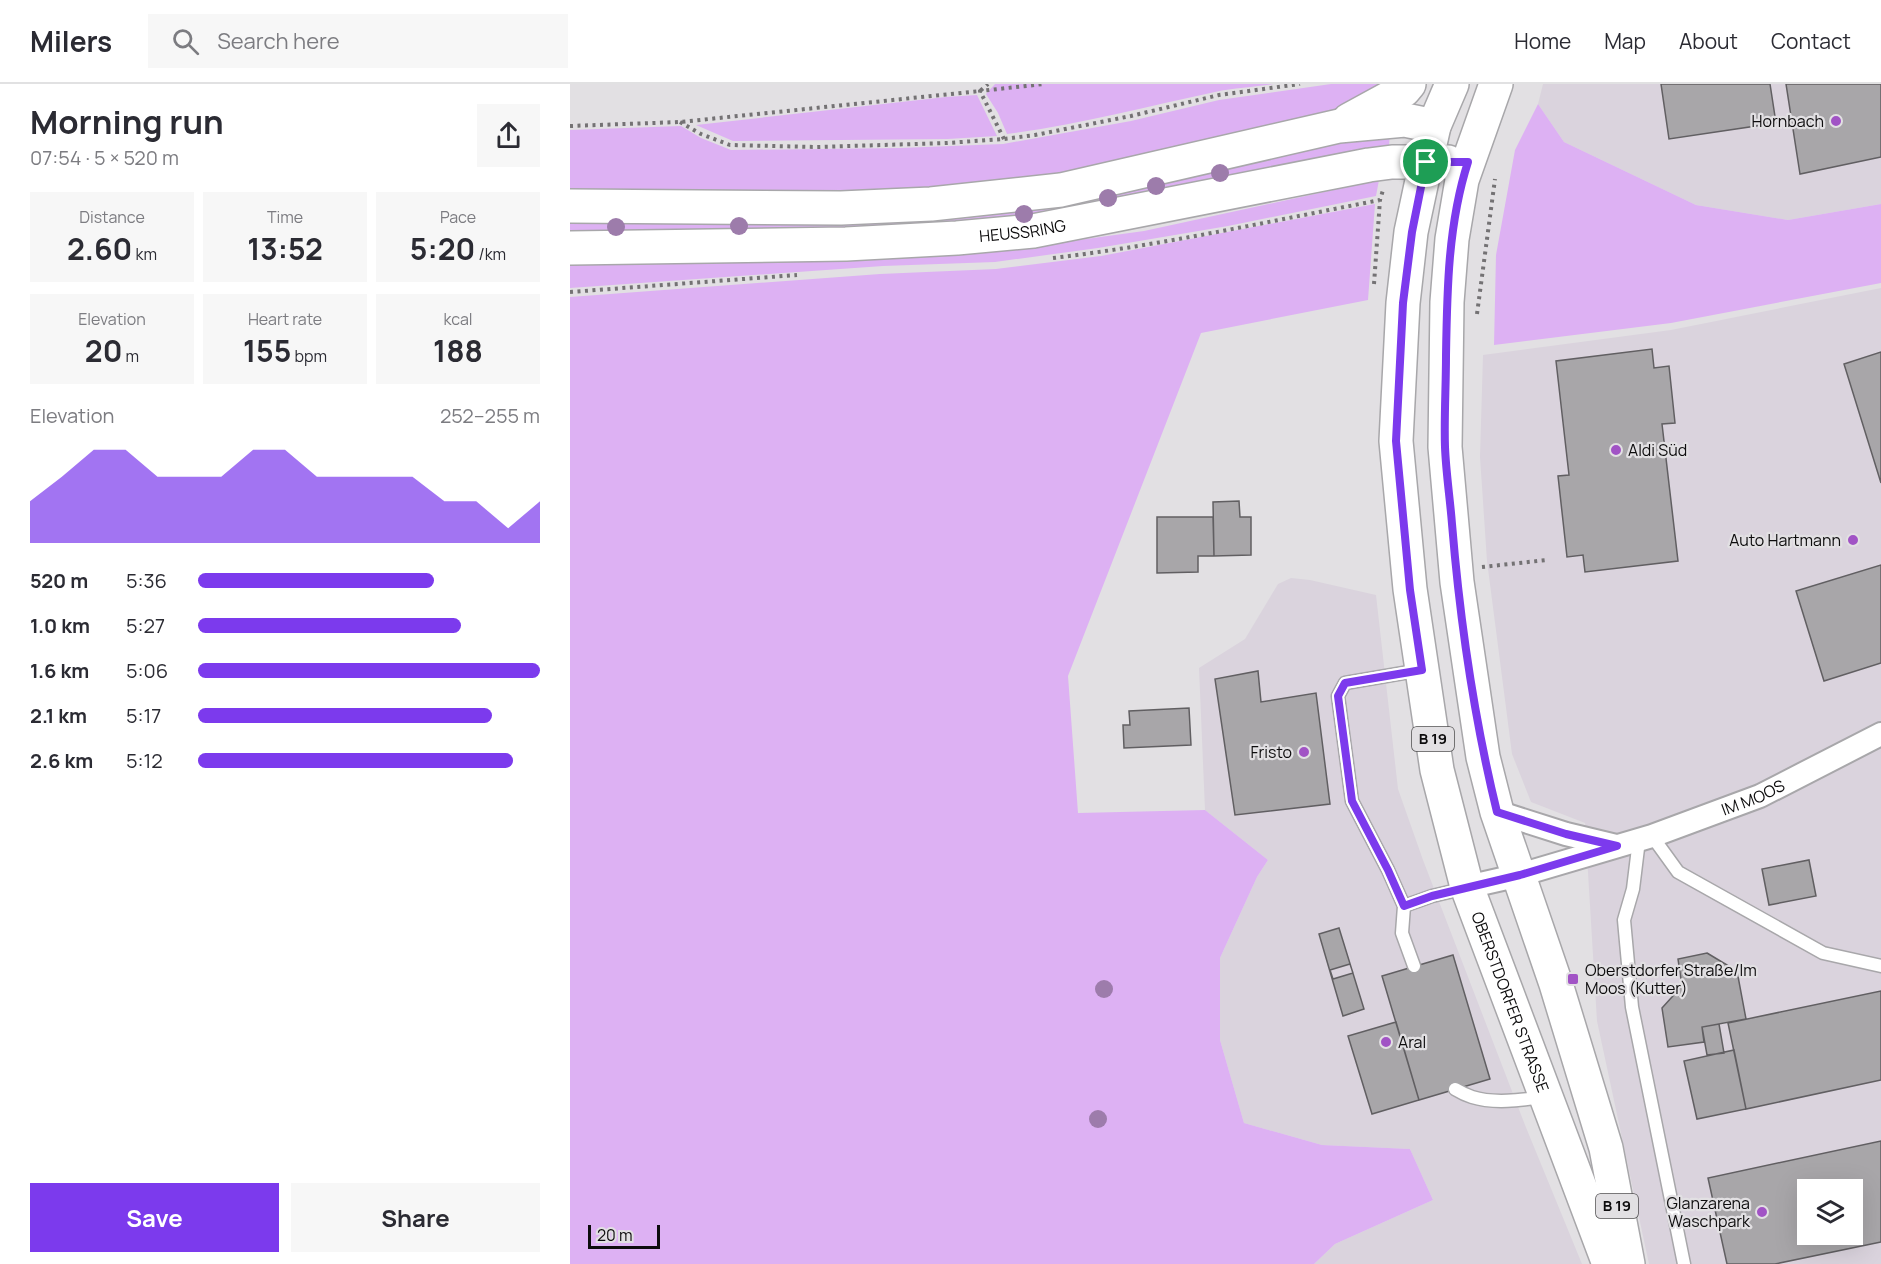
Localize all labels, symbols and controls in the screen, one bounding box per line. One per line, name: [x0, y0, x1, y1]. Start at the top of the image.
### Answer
search box: [148, 14, 568, 68]
text: Milers: [30, 22, 112, 60]
icon: search: [169, 25, 202, 58]
text: Search here: [217, 26, 340, 56]
text: Home: [1514, 27, 1571, 55]
text: Map: [1604, 27, 1646, 55]
text: About: [1679, 27, 1738, 55]
text: Contact: [1771, 27, 1851, 55]
text: Morning run: [30, 99, 224, 144]
button: share: [477, 104, 540, 167]
place label: Hornbach: [1752, 110, 1824, 132]
marker: Hornbach: [1829, 114, 1843, 128]
pin: [1400, 136, 1451, 187]
text: 07:54 · 5 × 520 m: [30, 144, 179, 171]
icon: arrive: [1409, 145, 1442, 178]
text: Distance: [79, 206, 145, 228]
text: Time: [267, 206, 303, 228]
text: Pace: [440, 206, 476, 228]
street label: HEUSSRING: [978, 214, 1067, 247]
text: 2.60: [67, 228, 132, 269]
text: 13:52: [247, 228, 323, 269]
text: 5:20: [410, 228, 475, 269]
text: km: [132, 243, 157, 265]
text: /km: [475, 243, 506, 265]
text: Elevation: [78, 308, 146, 330]
text: Heart rate: [248, 308, 322, 330]
text: kcal: [443, 308, 473, 330]
text: 20: [85, 330, 122, 371]
text: 155: [243, 330, 291, 371]
text: 188: [433, 330, 483, 371]
text: m: [122, 345, 139, 367]
text: bpm: [291, 345, 327, 367]
text: Elevation: [30, 402, 114, 429]
text: 252–255 m: [440, 402, 540, 429]
place label: Aldi Süd: [1628, 439, 1687, 461]
marker: Aldi Süd: [1609, 443, 1623, 457]
place label: Auto Hartmann: [1729, 529, 1841, 551]
marker: Auto Hartmann: [1846, 533, 1860, 547]
text: 520 m: [30, 567, 88, 594]
text: 5:36: [126, 567, 167, 594]
text: 1.0 km: [30, 612, 90, 639]
text: 5:27: [126, 612, 165, 639]
text: 1.6 km: [30, 657, 89, 684]
text: 5:06: [126, 657, 168, 684]
text: 2.1 km: [30, 702, 87, 729]
text: 5:17: [126, 702, 161, 729]
road number: B 19: [1412, 727, 1454, 751]
place label: Fristo: [1250, 741, 1292, 763]
marker: Fristo: [1297, 745, 1311, 759]
text: 2.6 km: [30, 747, 93, 774]
text: 5:12: [126, 747, 163, 774]
street label: IM MOOS: [1718, 774, 1789, 820]
street label: OBERSTDORFER STRASSE: [1466, 908, 1554, 1095]
place label: Oberstdorfer Straße/Im Moos (Kutter): [1585, 959, 1757, 999]
marker: Oberstdorfer Straße/Im Moos (Kutter): [1566, 972, 1580, 986]
place label: Aral: [1398, 1031, 1426, 1053]
marker: Aral: [1379, 1035, 1393, 1049]
map controls: [1797, 1179, 1863, 1245]
button: layers: [1797, 1179, 1863, 1245]
button: Save: [30, 1183, 279, 1252]
button: Share: [291, 1183, 540, 1252]
place label: Glanzarena Waschpark: [1667, 1192, 1751, 1232]
road number: B 19: [1596, 1194, 1638, 1218]
marker: Glanzarena Waschpark: [1755, 1205, 1769, 1219]
scale bar: [588, 1222, 660, 1250]
text: 20 m: [597, 1224, 633, 1246]

